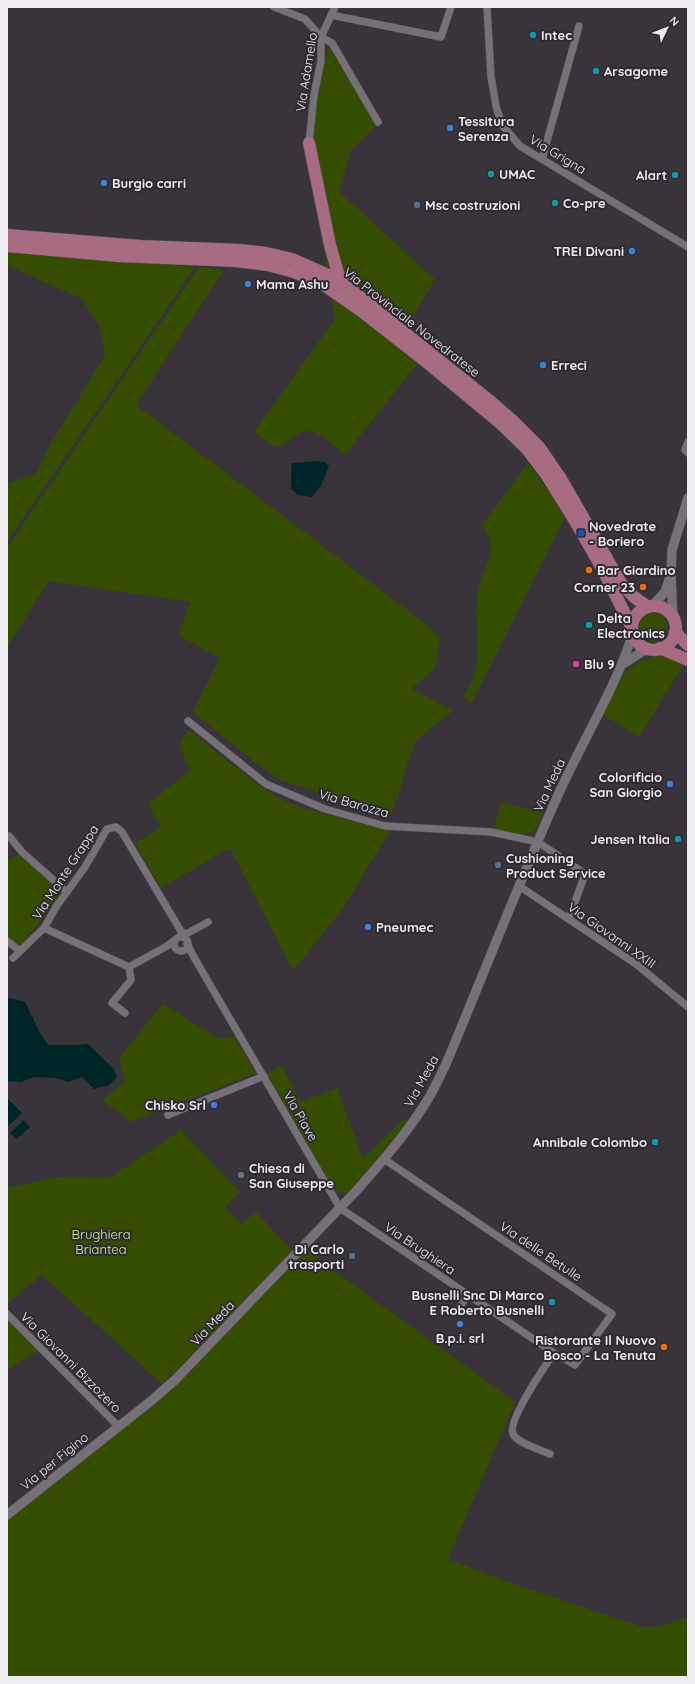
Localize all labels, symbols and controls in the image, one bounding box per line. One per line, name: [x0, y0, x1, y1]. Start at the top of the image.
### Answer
north arrow: [647, 8, 687, 48]
text: N: [666, 13, 682, 29]
place label: Intec: [541, 27, 572, 43]
marker: Intec: [528, 30, 538, 40]
street label: Via Adamello: [292, 31, 320, 113]
place label: Arsagome: [604, 63, 669, 79]
marker: Arsagome: [591, 66, 601, 76]
place label: Tessitura Serenza: [458, 113, 514, 144]
marker: Tessitura Serenza: [445, 123, 455, 133]
street label: Via Grigna: [527, 131, 589, 177]
place label: UMAC: [499, 166, 535, 182]
place label: Alart: [636, 167, 667, 183]
marker: UMAC: [486, 169, 496, 179]
marker: Alart: [670, 170, 680, 180]
place label: Burgio carri: [112, 175, 186, 191]
marker: Burgio carri: [99, 178, 109, 188]
place label: Co-pre: [563, 195, 606, 211]
place label: Msc costruzioni: [425, 197, 520, 213]
marker: Co-pre: [550, 198, 560, 208]
marker: Msc costruzioni: [412, 200, 422, 210]
place label: TREI Divani: [554, 243, 624, 259]
marker: TREI Divani: [627, 246, 637, 256]
street label: Via Provinciale Novedratese: [341, 264, 483, 380]
place label: Mama Ashu: [256, 276, 328, 292]
marker: Mama Ashu: [243, 279, 253, 289]
place label: Erreci: [551, 357, 587, 373]
marker: Erreci: [538, 360, 548, 370]
place label: Novedrate - Boriero: [589, 518, 657, 549]
marker: Novedrate - Boriero: [576, 528, 586, 538]
place label: Bar Giardino: [597, 562, 676, 578]
marker: Bar Giardino: [584, 565, 594, 575]
place label: Corner 23: [574, 579, 635, 595]
marker: Corner 23: [638, 582, 648, 592]
place label: Delta Electronics: [597, 610, 665, 641]
marker: Delta Electronics: [584, 620, 594, 630]
place label: Blu 9: [584, 656, 615, 672]
marker: Blu 9: [571, 659, 581, 669]
street label: Via Meda: [530, 756, 568, 814]
place label: Colorificio San Giorgio: [590, 769, 662, 800]
marker: Colorificio San Giorgio: [665, 779, 675, 789]
street label: Via Barozza: [317, 785, 391, 821]
street label: Via Monte Grappa: [28, 822, 102, 922]
place label: Jensen Italia: [590, 831, 670, 847]
marker: Jensen Italia: [673, 834, 683, 844]
place label: Cushioning Product Service: [506, 850, 606, 881]
marker: Cushioning Product Service: [493, 860, 503, 870]
street label: Via Giovanni XXIII: [565, 899, 659, 971]
place label: Pneumec: [376, 919, 434, 935]
marker: Pneumec: [363, 922, 373, 932]
street label: Via Meda: [400, 1052, 442, 1110]
street label: Via Piave: [280, 1088, 322, 1144]
place label: Chisko Srl: [145, 1097, 206, 1113]
marker: Chisko Srl: [209, 1100, 219, 1110]
place label: Annibale Colombo: [533, 1134, 647, 1150]
marker: Annibale Colombo: [650, 1137, 660, 1147]
place label: Chiesa di San Giuseppe: [249, 1160, 334, 1191]
marker: Chiesa di San Giuseppe: [236, 1170, 246, 1180]
street label: Via Brughiera: [382, 1218, 458, 1278]
street label: Via delle Betulle: [497, 1218, 585, 1284]
park label: Brughiera Briantea: [71, 1226, 131, 1257]
place label: Di Carlo trasporti: [288, 1241, 344, 1272]
marker: Di Carlo trasporti: [347, 1251, 357, 1261]
place label: Busnelli Snc Di Marco E Roberto Busnelli: [411, 1287, 544, 1318]
street label: Via Meda: [187, 1297, 237, 1349]
marker: Busnelli Snc Di Marco E Roberto Busnelli: [547, 1297, 557, 1307]
street label: Via Giovanni Bizzozero: [17, 1308, 125, 1416]
marker: B.p.i. srl: [455, 1319, 465, 1329]
place label: B.p.i. srl: [436, 1330, 484, 1346]
place label: Ristorante Il Nuovo Bosco - La Tenuta: [535, 1332, 656, 1363]
marker: Ristorante Il Nuovo Bosco - La Tenuta: [659, 1342, 669, 1352]
street label: Via per Figino: [17, 1429, 91, 1493]

